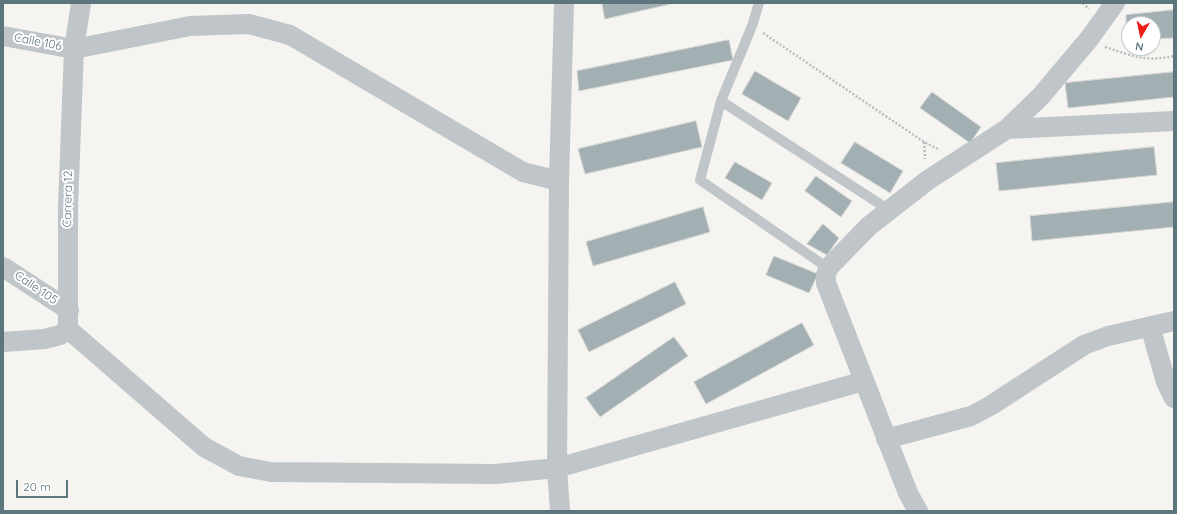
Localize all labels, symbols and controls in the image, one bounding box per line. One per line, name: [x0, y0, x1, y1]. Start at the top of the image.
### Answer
north arrow: [1121, 16, 1161, 56]
street label: Calle 106: [13, 30, 63, 54]
text: N: [1134, 39, 1144, 54]
street label: Carrera 12: [60, 170, 76, 228]
street label: Calle 105: [12, 268, 60, 308]
scale bar: [18, 472, 70, 498]
text: 20 m: [23, 479, 51, 494]

